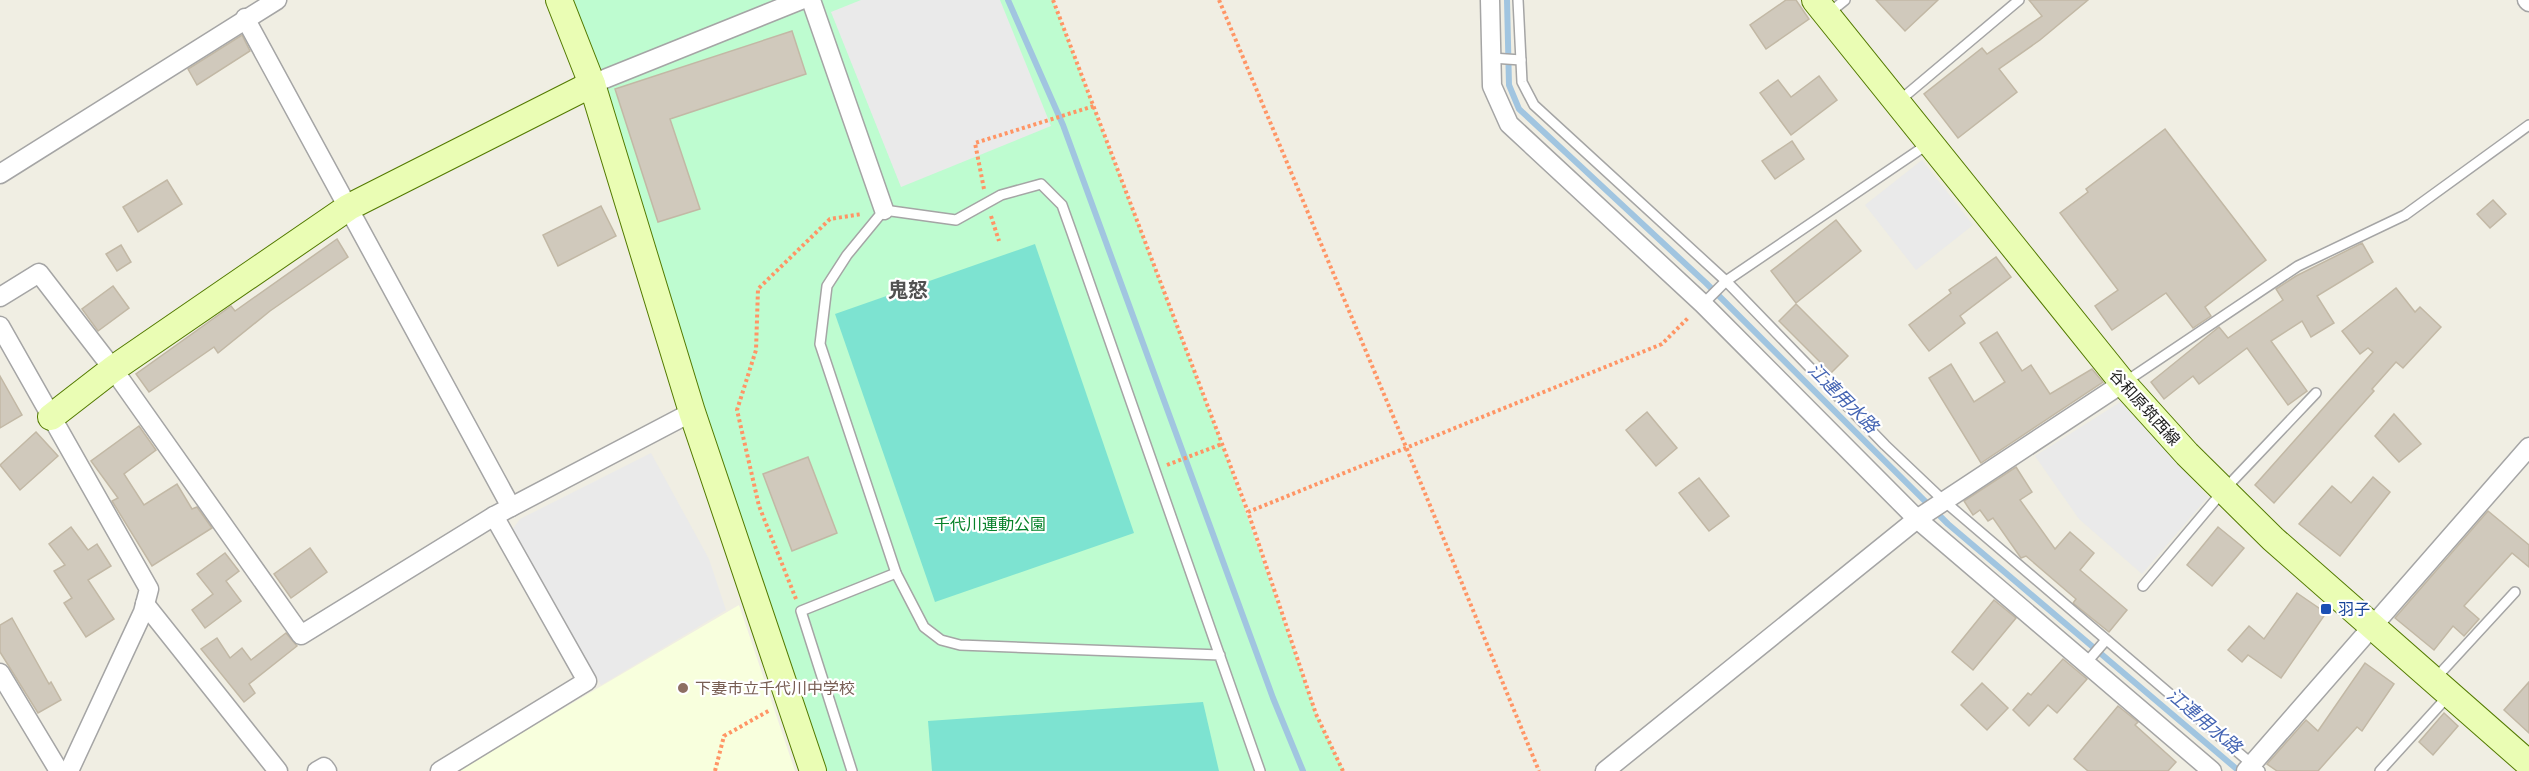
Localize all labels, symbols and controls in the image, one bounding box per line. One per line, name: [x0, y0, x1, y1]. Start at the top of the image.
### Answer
district label: 鬼怒: [888, 279, 928, 301]
water label: 江連用水路: [1804, 359, 1883, 438]
street label: 谷和原筑西線: [2106, 366, 2183, 449]
park label: 千代川運動公園: [934, 516, 1046, 533]
place label: 羽子: [2338, 601, 2370, 618]
marker: 羽子: [2319, 602, 2333, 616]
place label: 下妻市立千代川中学校: [695, 680, 855, 697]
marker: 下妻市立千代川中学校: [676, 681, 690, 695]
water label: 江連用水路: [2163, 684, 2246, 759]

